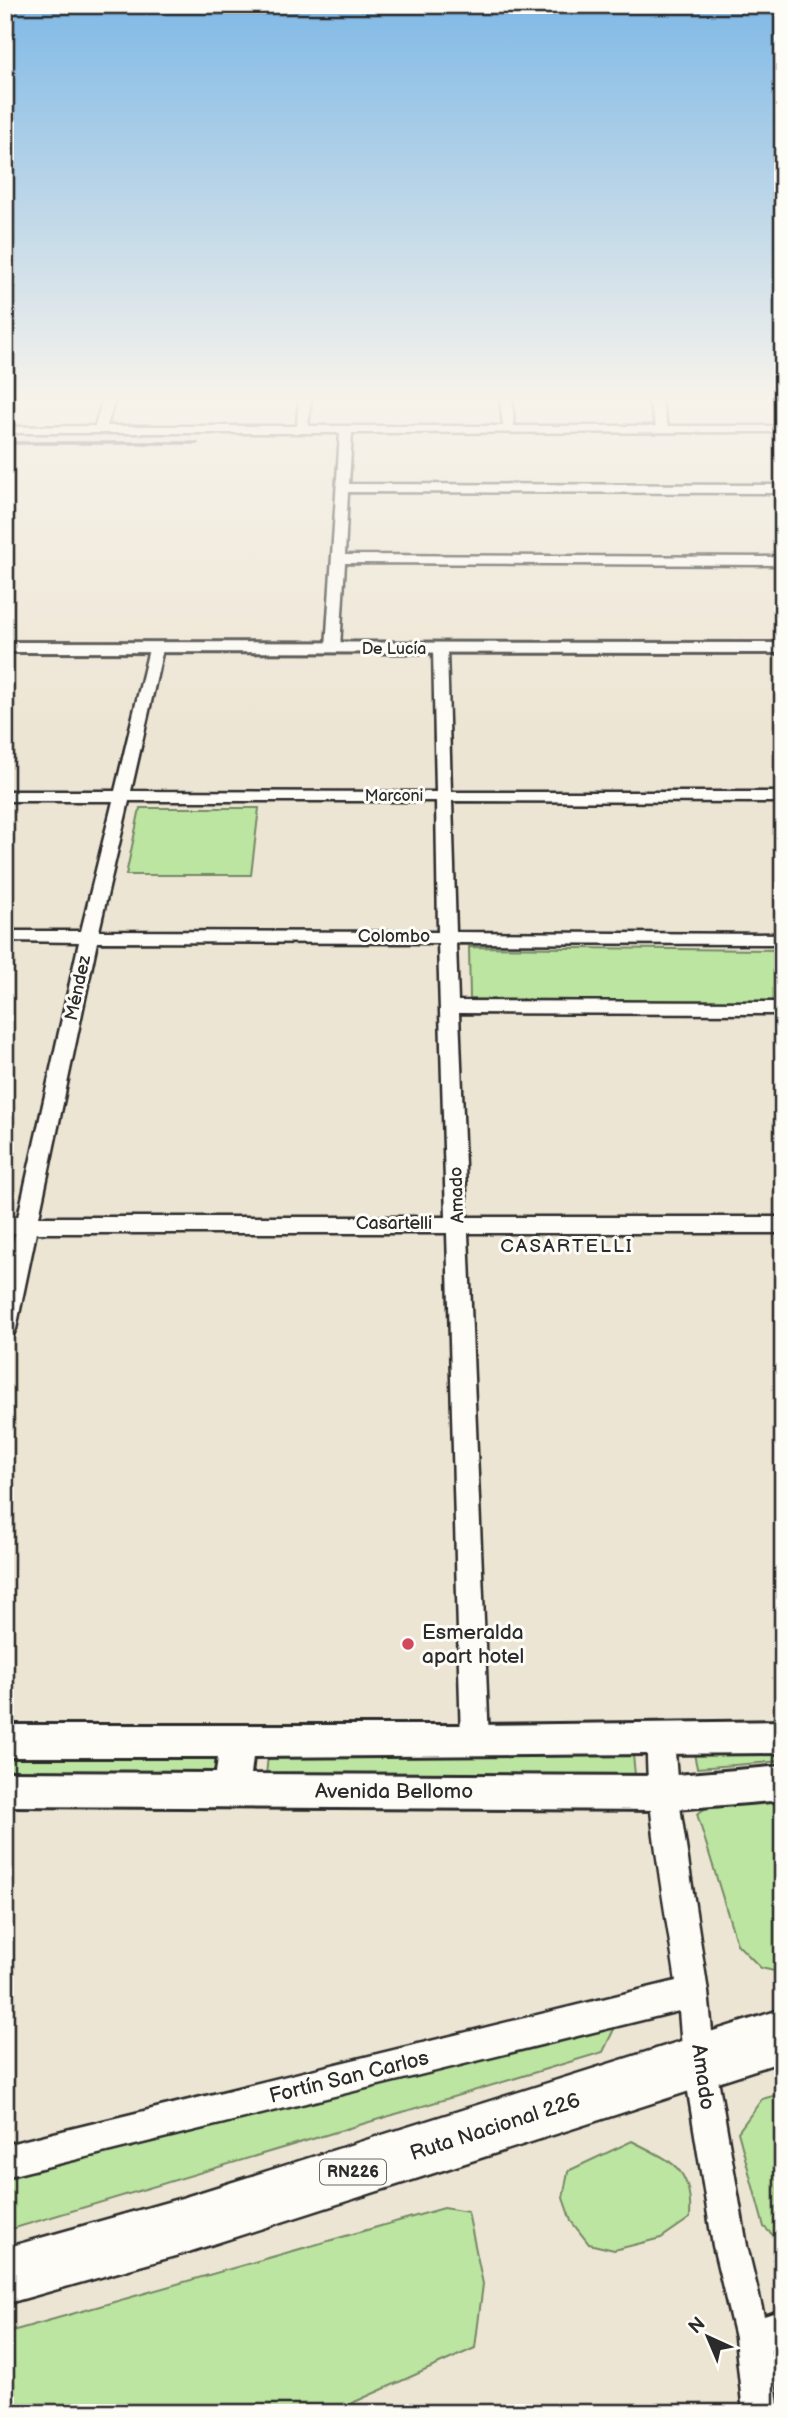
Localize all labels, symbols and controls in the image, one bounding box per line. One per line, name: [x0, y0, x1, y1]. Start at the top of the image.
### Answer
street label: De Lucía: [362, 640, 426, 659]
street label: Marconi: [365, 787, 423, 806]
street label: Colombo: [358, 926, 430, 947]
street label: Méndez: [61, 953, 95, 1023]
street label: Amado: [446, 1166, 468, 1224]
street label: Casartelli: [356, 1213, 432, 1234]
district label: CASARTELLI: [500, 1235, 634, 1258]
place label: Esmeralda apart hotel: [422, 1620, 524, 1669]
marker: Esmeralda apart hotel: [400, 1636, 416, 1652]
street label: Avenida Bellomo: [315, 1779, 473, 1804]
street label: Amado: [686, 2043, 720, 2112]
street label: Fortín San Carlos: [267, 2045, 431, 2109]
street label: Ruta Nacional 226: [407, 2088, 583, 2166]
road number: RN226: [320, 2160, 386, 2184]
north arrow: [672, 2302, 742, 2372]
text: N: [684, 2313, 710, 2339]

